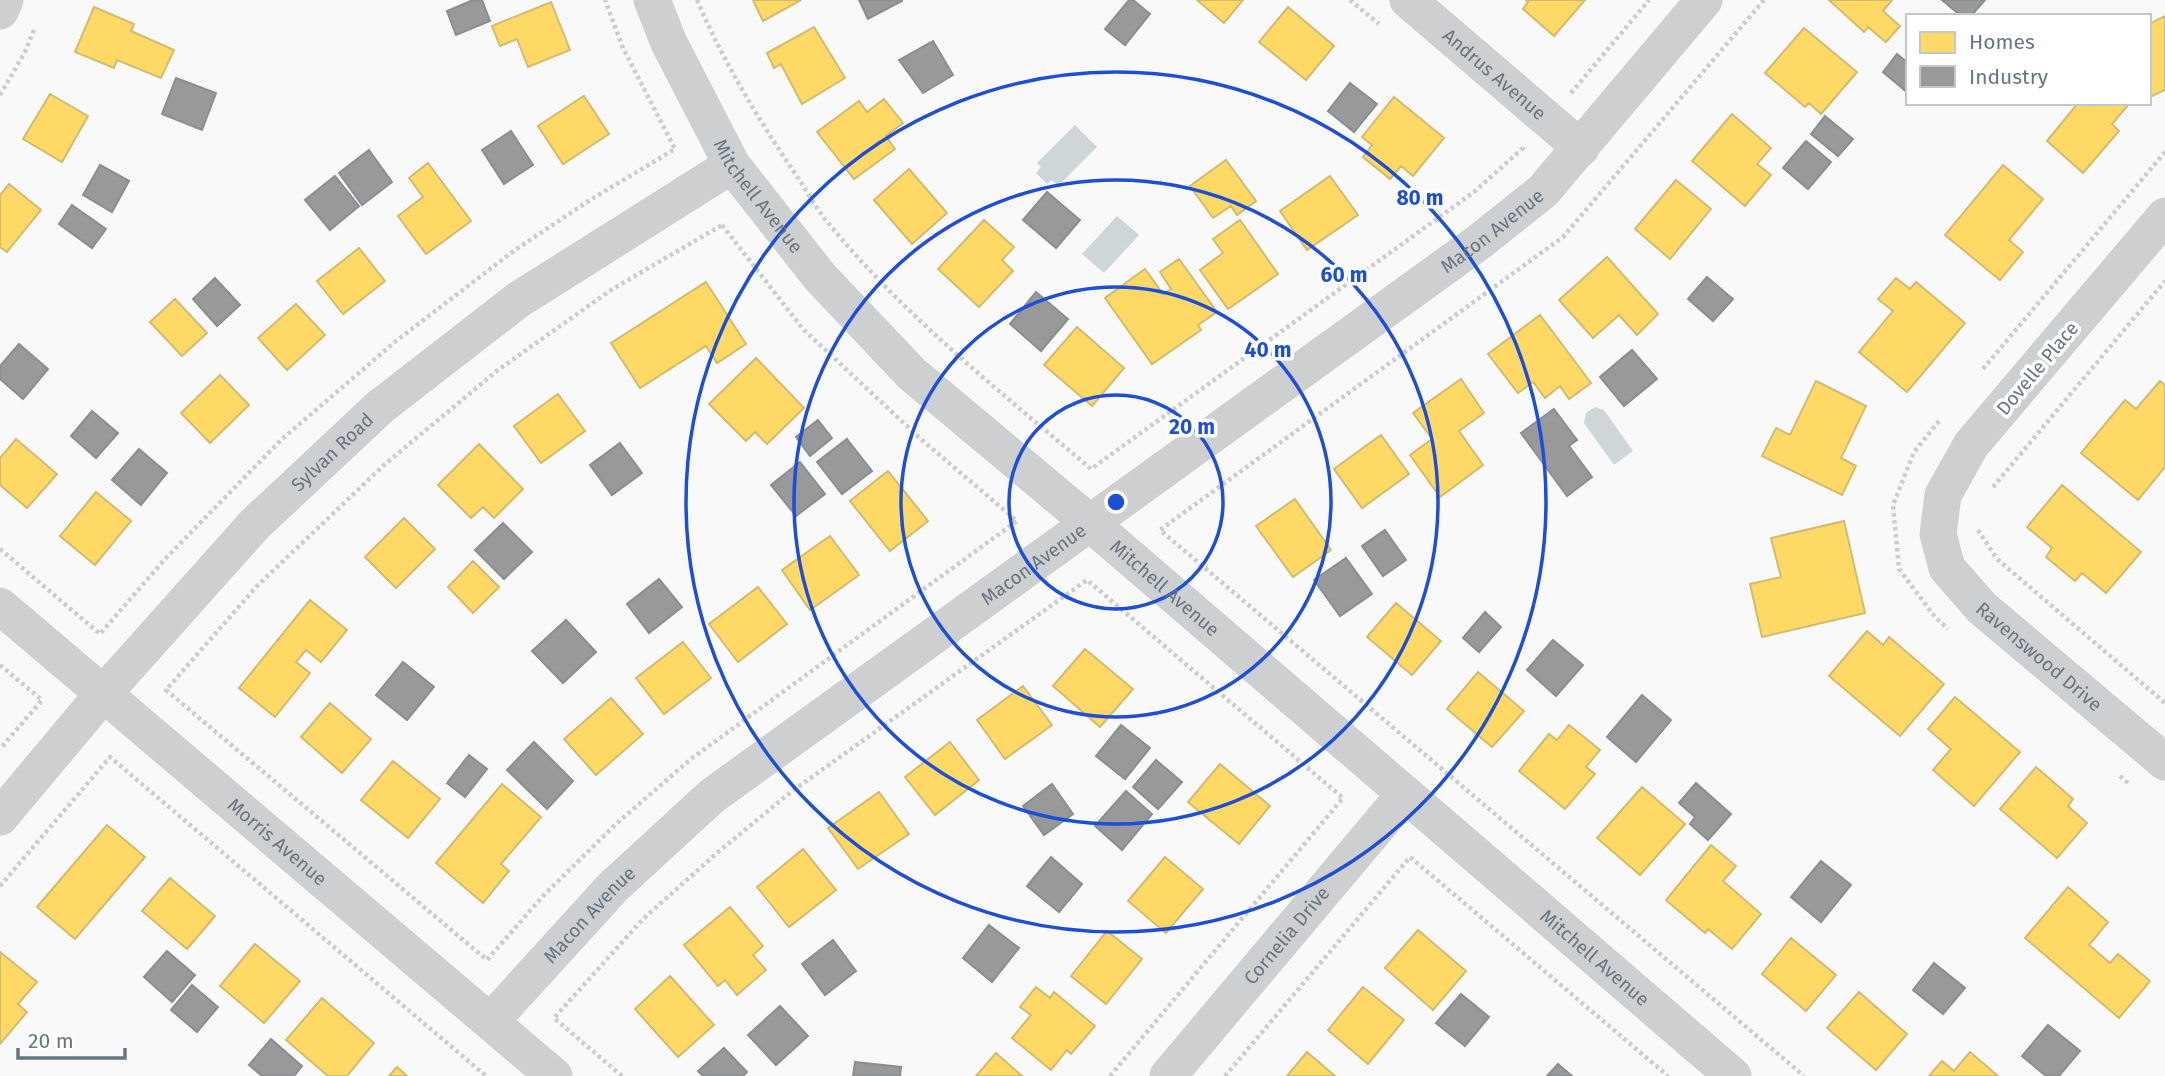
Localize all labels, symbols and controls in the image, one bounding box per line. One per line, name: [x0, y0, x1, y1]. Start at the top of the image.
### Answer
legend: [1906, 14, 2151, 105]
street label: Andrus Avenue: [1438, 24, 1551, 125]
text: Homes: [1969, 29, 2035, 55]
text: Industry: [1969, 64, 2049, 90]
street label: Mitchell Avenue: [709, 135, 808, 258]
street label: Macon Avenue: [1436, 184, 1548, 278]
text: 80 m: [1396, 185, 1444, 211]
text: 60 m: [1321, 262, 1367, 288]
street label: Dovelle Place: [1992, 317, 2083, 420]
text: 40 m: [1245, 337, 1291, 363]
street label: Sylvan Road: [286, 408, 378, 496]
text: 20 m: [1169, 414, 1215, 440]
centre of rings: [1104, 490, 1128, 514]
street label: Macon Avenue: [976, 519, 1091, 610]
street label: Mitchell Avenue: [1106, 535, 1224, 641]
street label: Ravenswood Drive: [1971, 597, 2107, 716]
street label: Morris Avenue: [223, 793, 332, 890]
street label: Macon Avenue: [539, 861, 640, 968]
street label: Cornelia Drive: [1239, 882, 1335, 989]
street label: Mitchell Avenue: [1535, 905, 1654, 1011]
scale bar: [18, 1016, 124, 1060]
text: 20 m: [28, 1028, 74, 1054]

